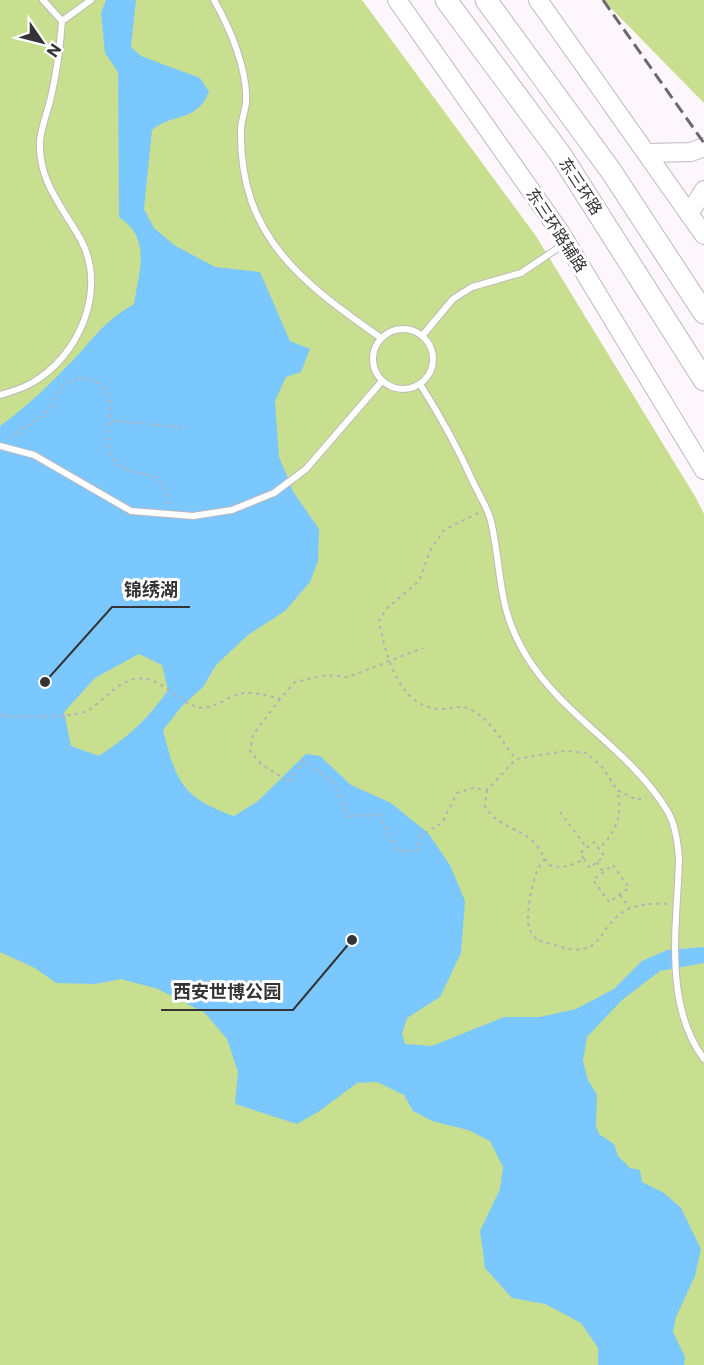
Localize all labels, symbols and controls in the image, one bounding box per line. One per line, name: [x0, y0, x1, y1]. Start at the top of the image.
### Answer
north arrow: [12, 12, 72, 72]
text: N: [43, 41, 66, 61]
street label: 东三环路: [556, 154, 607, 218]
street label: 东三环路辅路: [523, 184, 592, 275]
callout: 锦绣湖: [112, 571, 190, 607]
text: 锦绣湖: [124, 578, 178, 600]
callout: 西安世博公园: [161, 974, 293, 1010]
text: 西安世博公园: [173, 980, 281, 1002]

